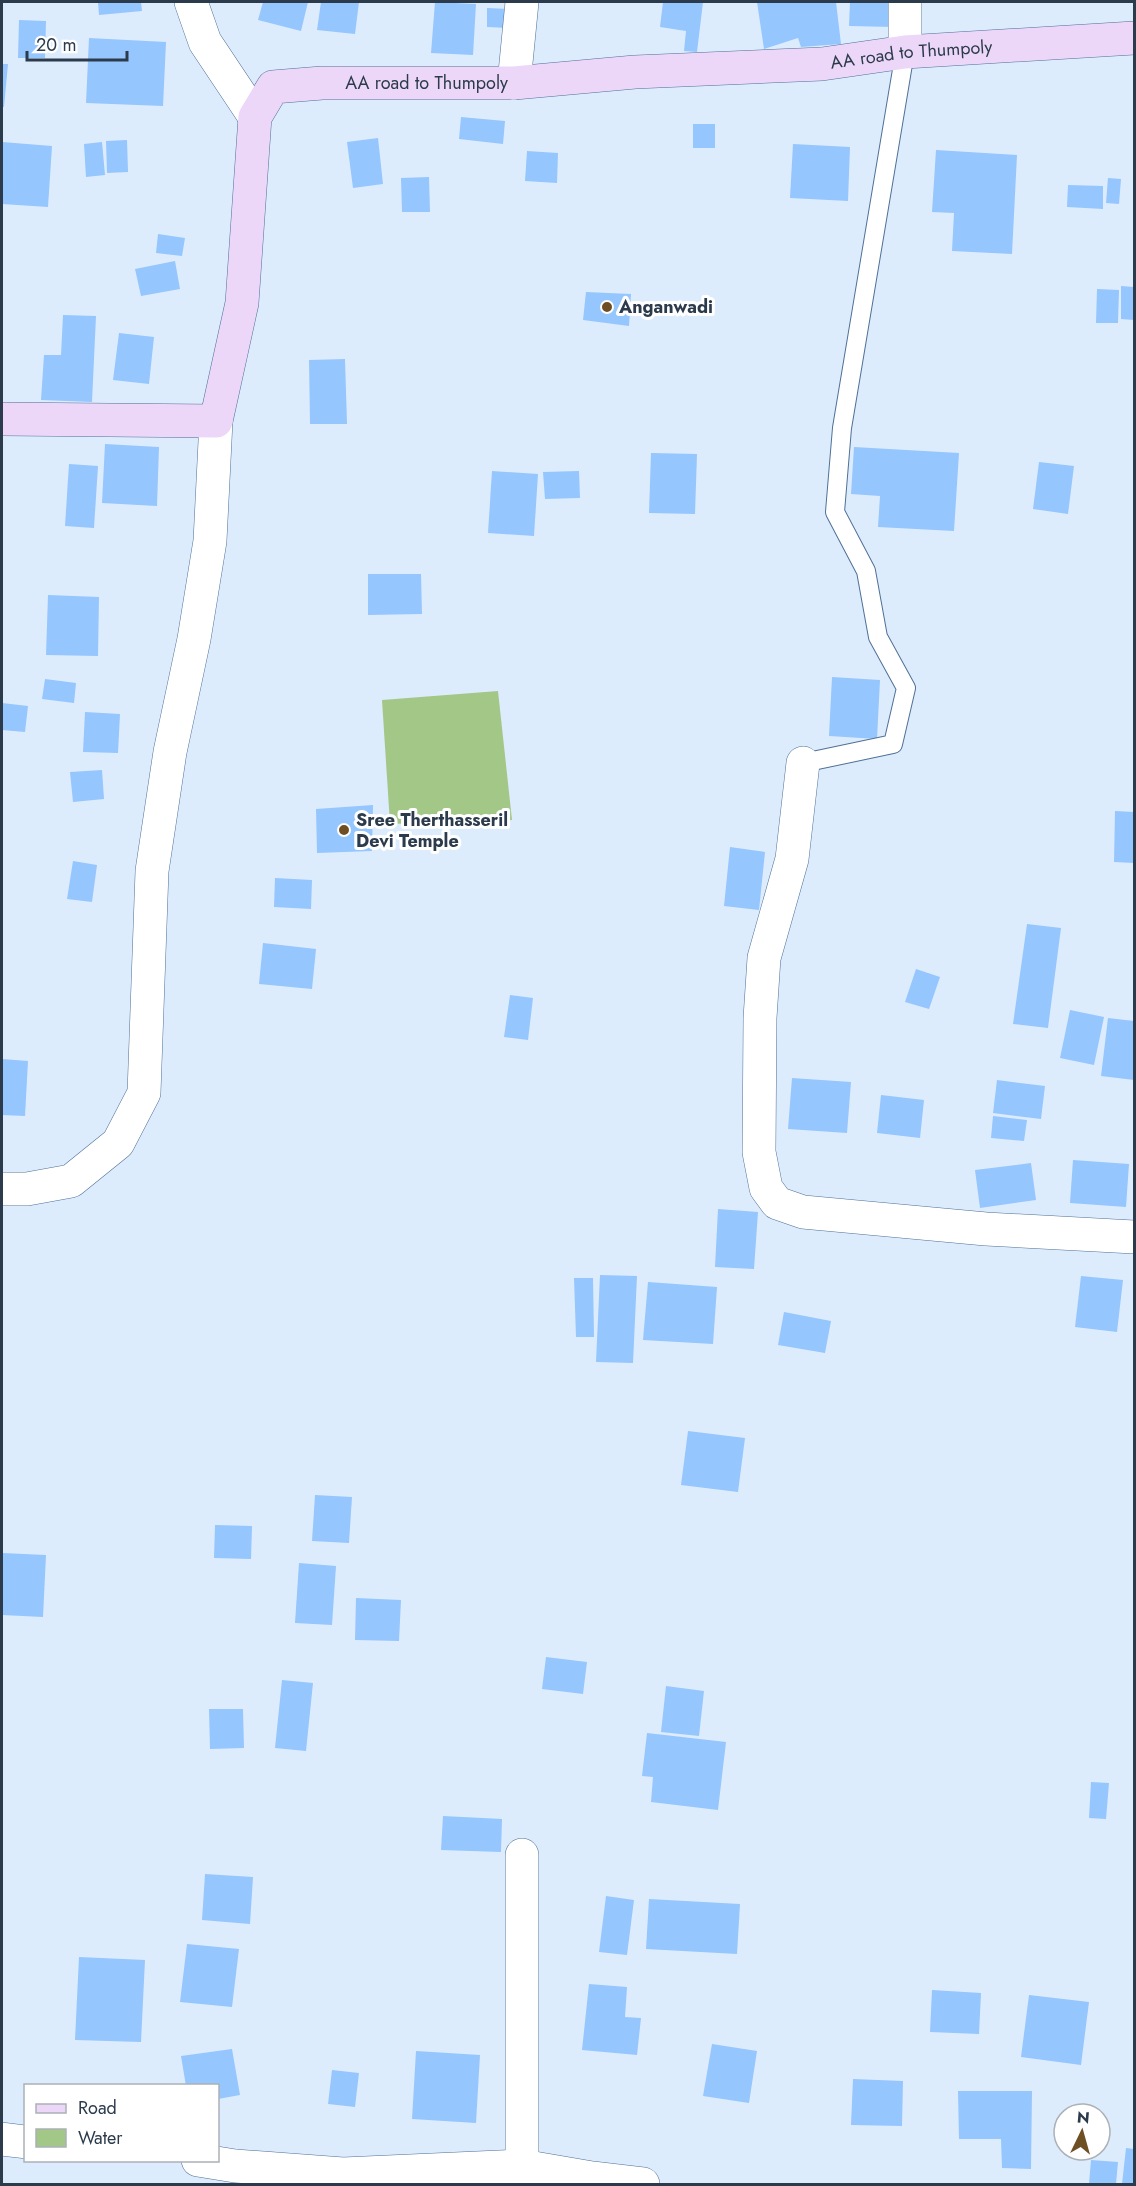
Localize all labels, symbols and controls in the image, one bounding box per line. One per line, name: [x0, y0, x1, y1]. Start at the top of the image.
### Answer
scale bar: [27, 24, 128, 62]
text: 20 m: [36, 32, 76, 58]
street label: AA road to Thumpoly: [829, 34, 993, 76]
street label: AA road to Thumpoly: [345, 70, 508, 96]
place label: Anganwadi: [618, 294, 713, 320]
marker: Anganwadi: [600, 300, 614, 314]
place label: Sree Therthasseril Devi Temple: [356, 807, 508, 854]
marker: Sree Therthasseril Devi Temple: [337, 823, 351, 837]
legend: [24, 2084, 219, 2162]
text: Road: [78, 2095, 117, 2121]
north arrow: [1052, 2102, 1112, 2162]
text: N: [1076, 2106, 1091, 2130]
text: Water: [78, 2125, 123, 2151]

